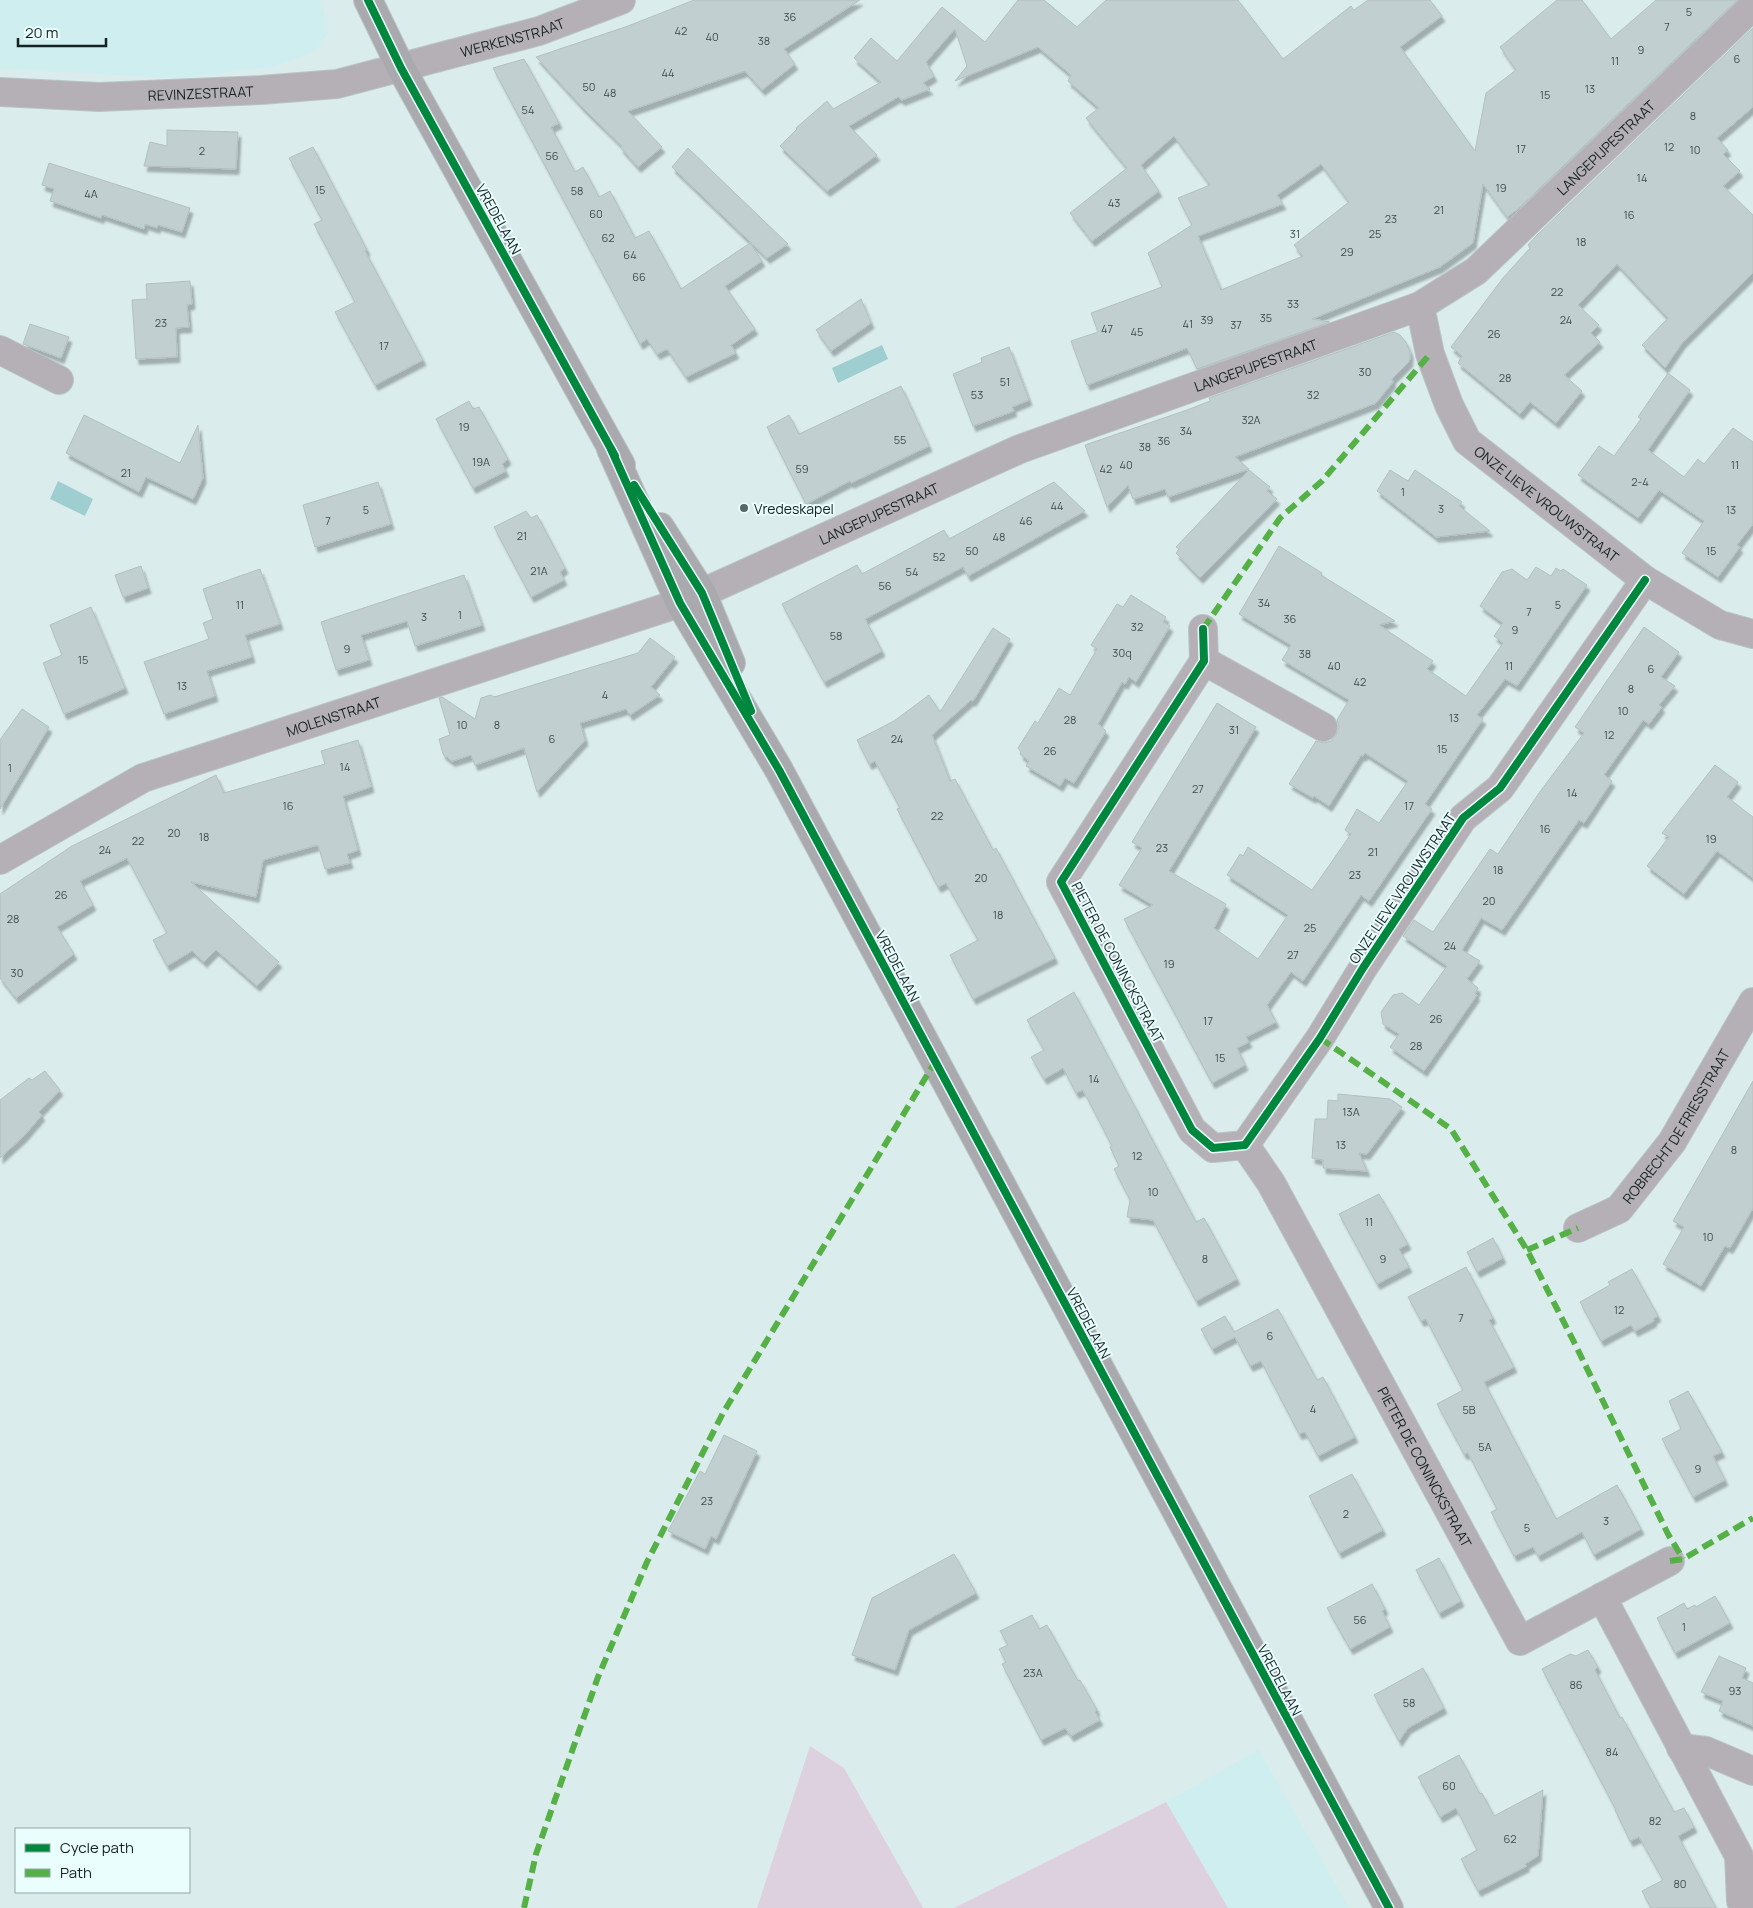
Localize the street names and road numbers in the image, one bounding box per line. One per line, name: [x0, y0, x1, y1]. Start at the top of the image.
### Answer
street label: WERKENSTRAAT: [458, 13, 568, 61]
street label: REVINZESTRAAT: [147, 81, 255, 104]
street label: LANGEPIJPESTRAAT: [1552, 95, 1659, 199]
street label: VREDELAAN: [472, 180, 526, 258]
street label: LANGEPIJPESTRAAT: [1191, 334, 1320, 396]
street label: ONZE LIEVE VROUWSTRAAT: [1471, 441, 1624, 566]
street label: LANGEPIJPESTRAAT: [816, 477, 942, 548]
street label: MOLENSTRAAT: [284, 692, 384, 740]
street label: ONZE LIEVE VROUWSTRAAT: [1344, 808, 1460, 967]
street label: PIETER DE CONINCKSTRAAT: [1067, 878, 1169, 1046]
street label: VREDELAAN: [871, 927, 925, 1005]
street label: ROBRECHT DE FRIESSTRAAT: [1618, 1045, 1734, 1207]
street label: VREDELAAN: [1062, 1284, 1116, 1362]
street label: PIETER DE CONINCKSTRAAT: [1374, 1383, 1477, 1551]
street label: VREDELAAN: [1253, 1641, 1307, 1719]

